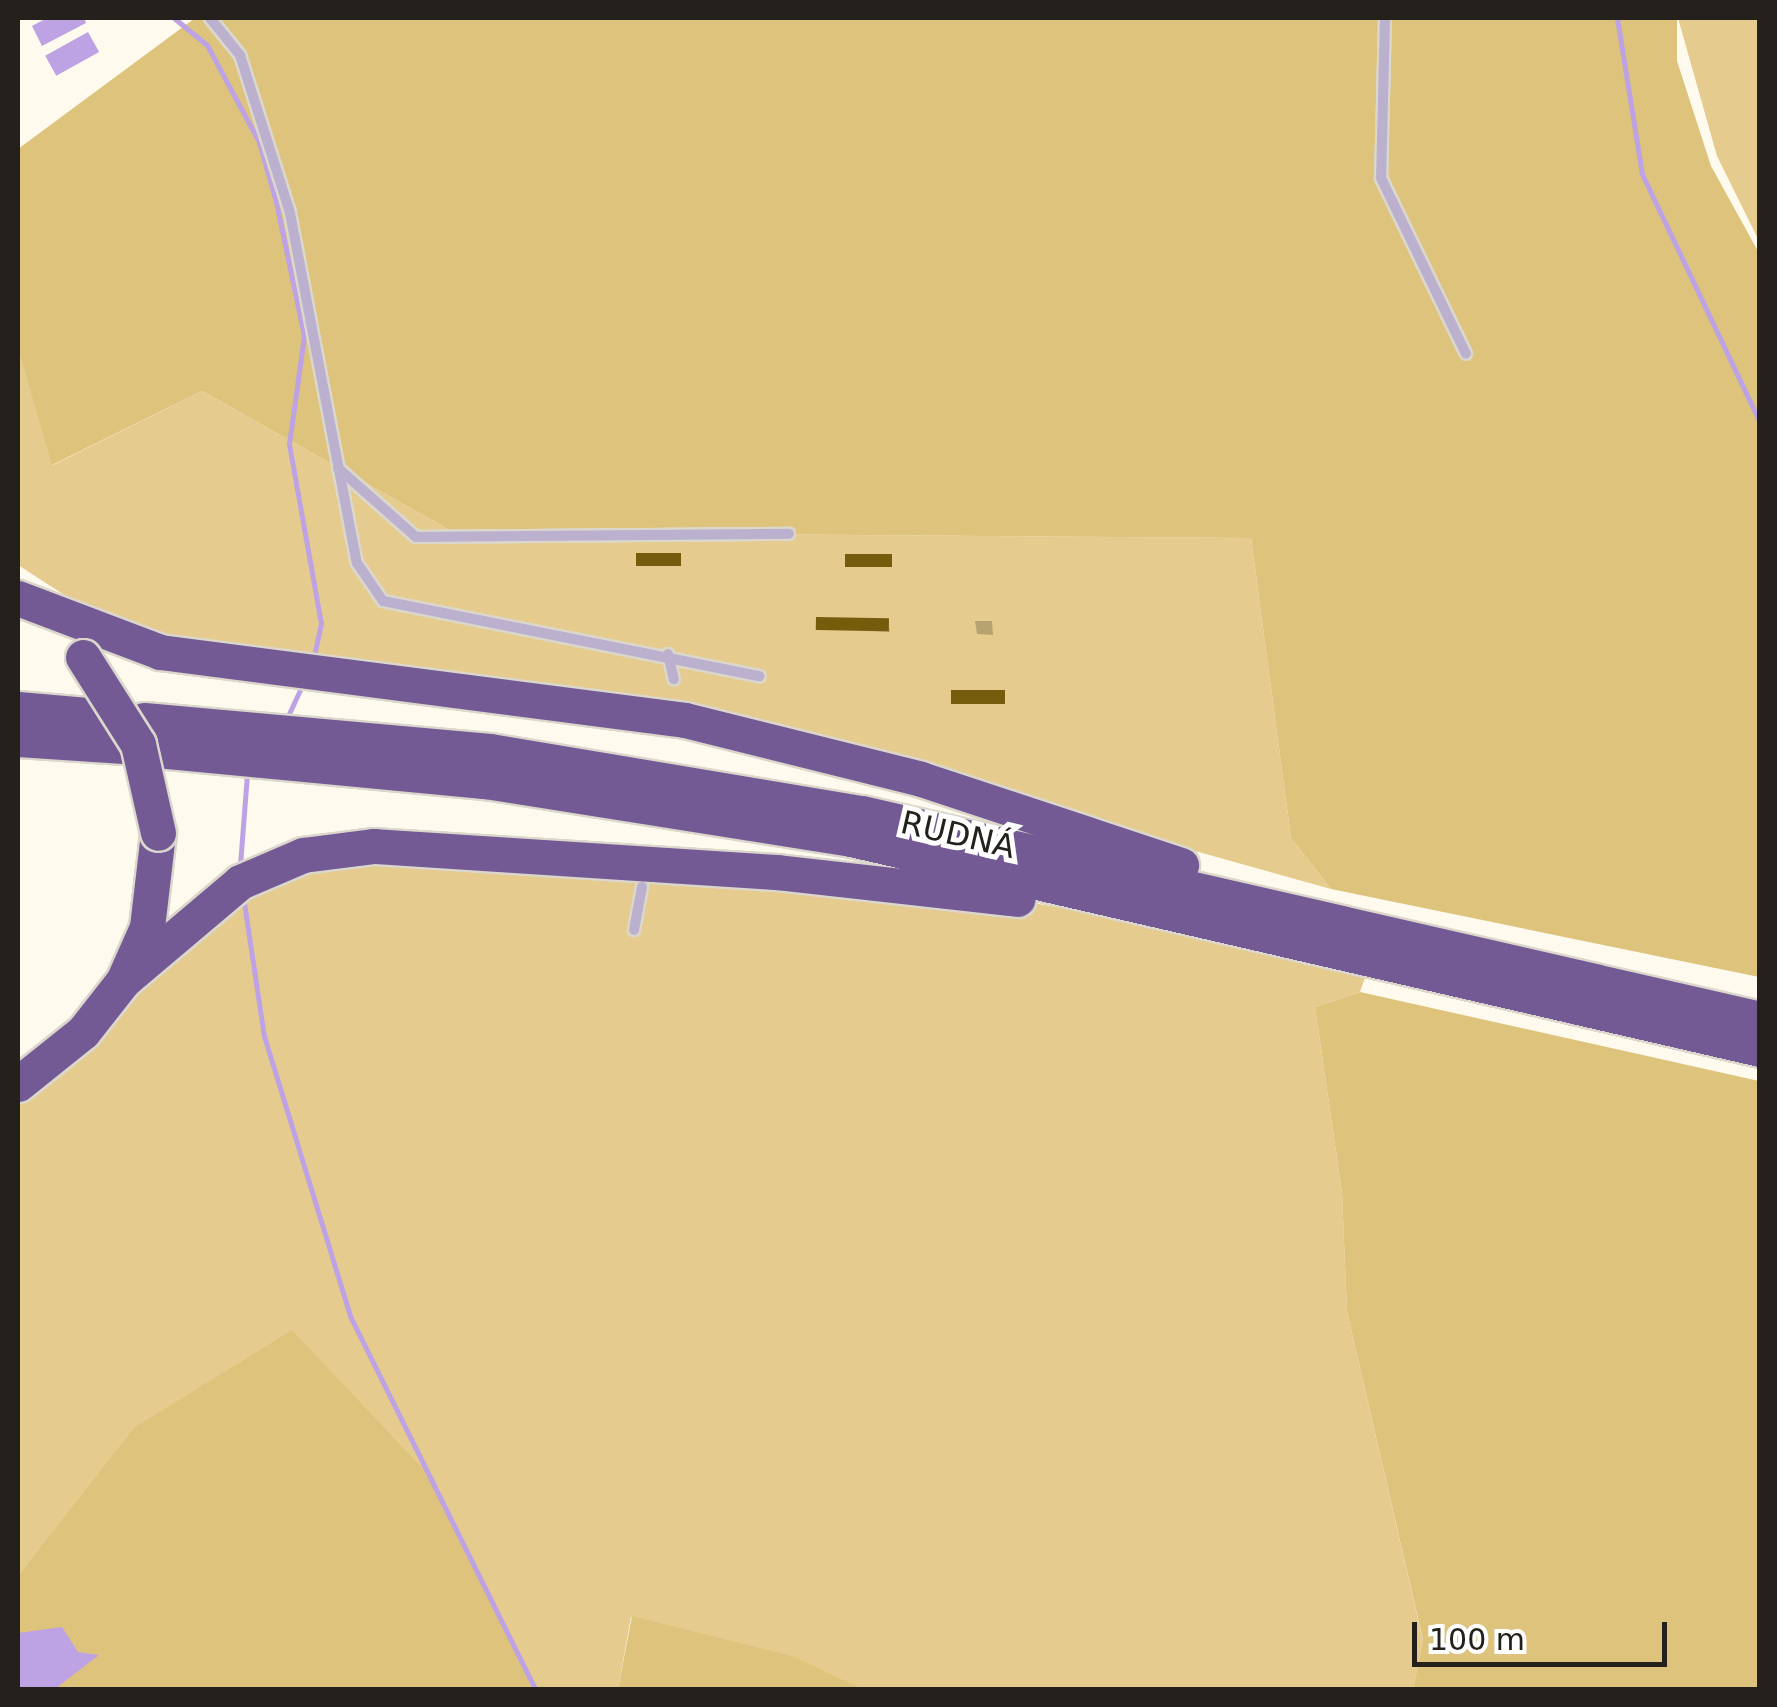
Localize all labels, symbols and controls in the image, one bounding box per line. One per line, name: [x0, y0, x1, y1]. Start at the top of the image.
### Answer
street label: RUDNÁ: [897, 803, 1019, 867]
scale bar: [1417, 1602, 1672, 1664]
text: 100 m: [1429, 1622, 1525, 1657]

